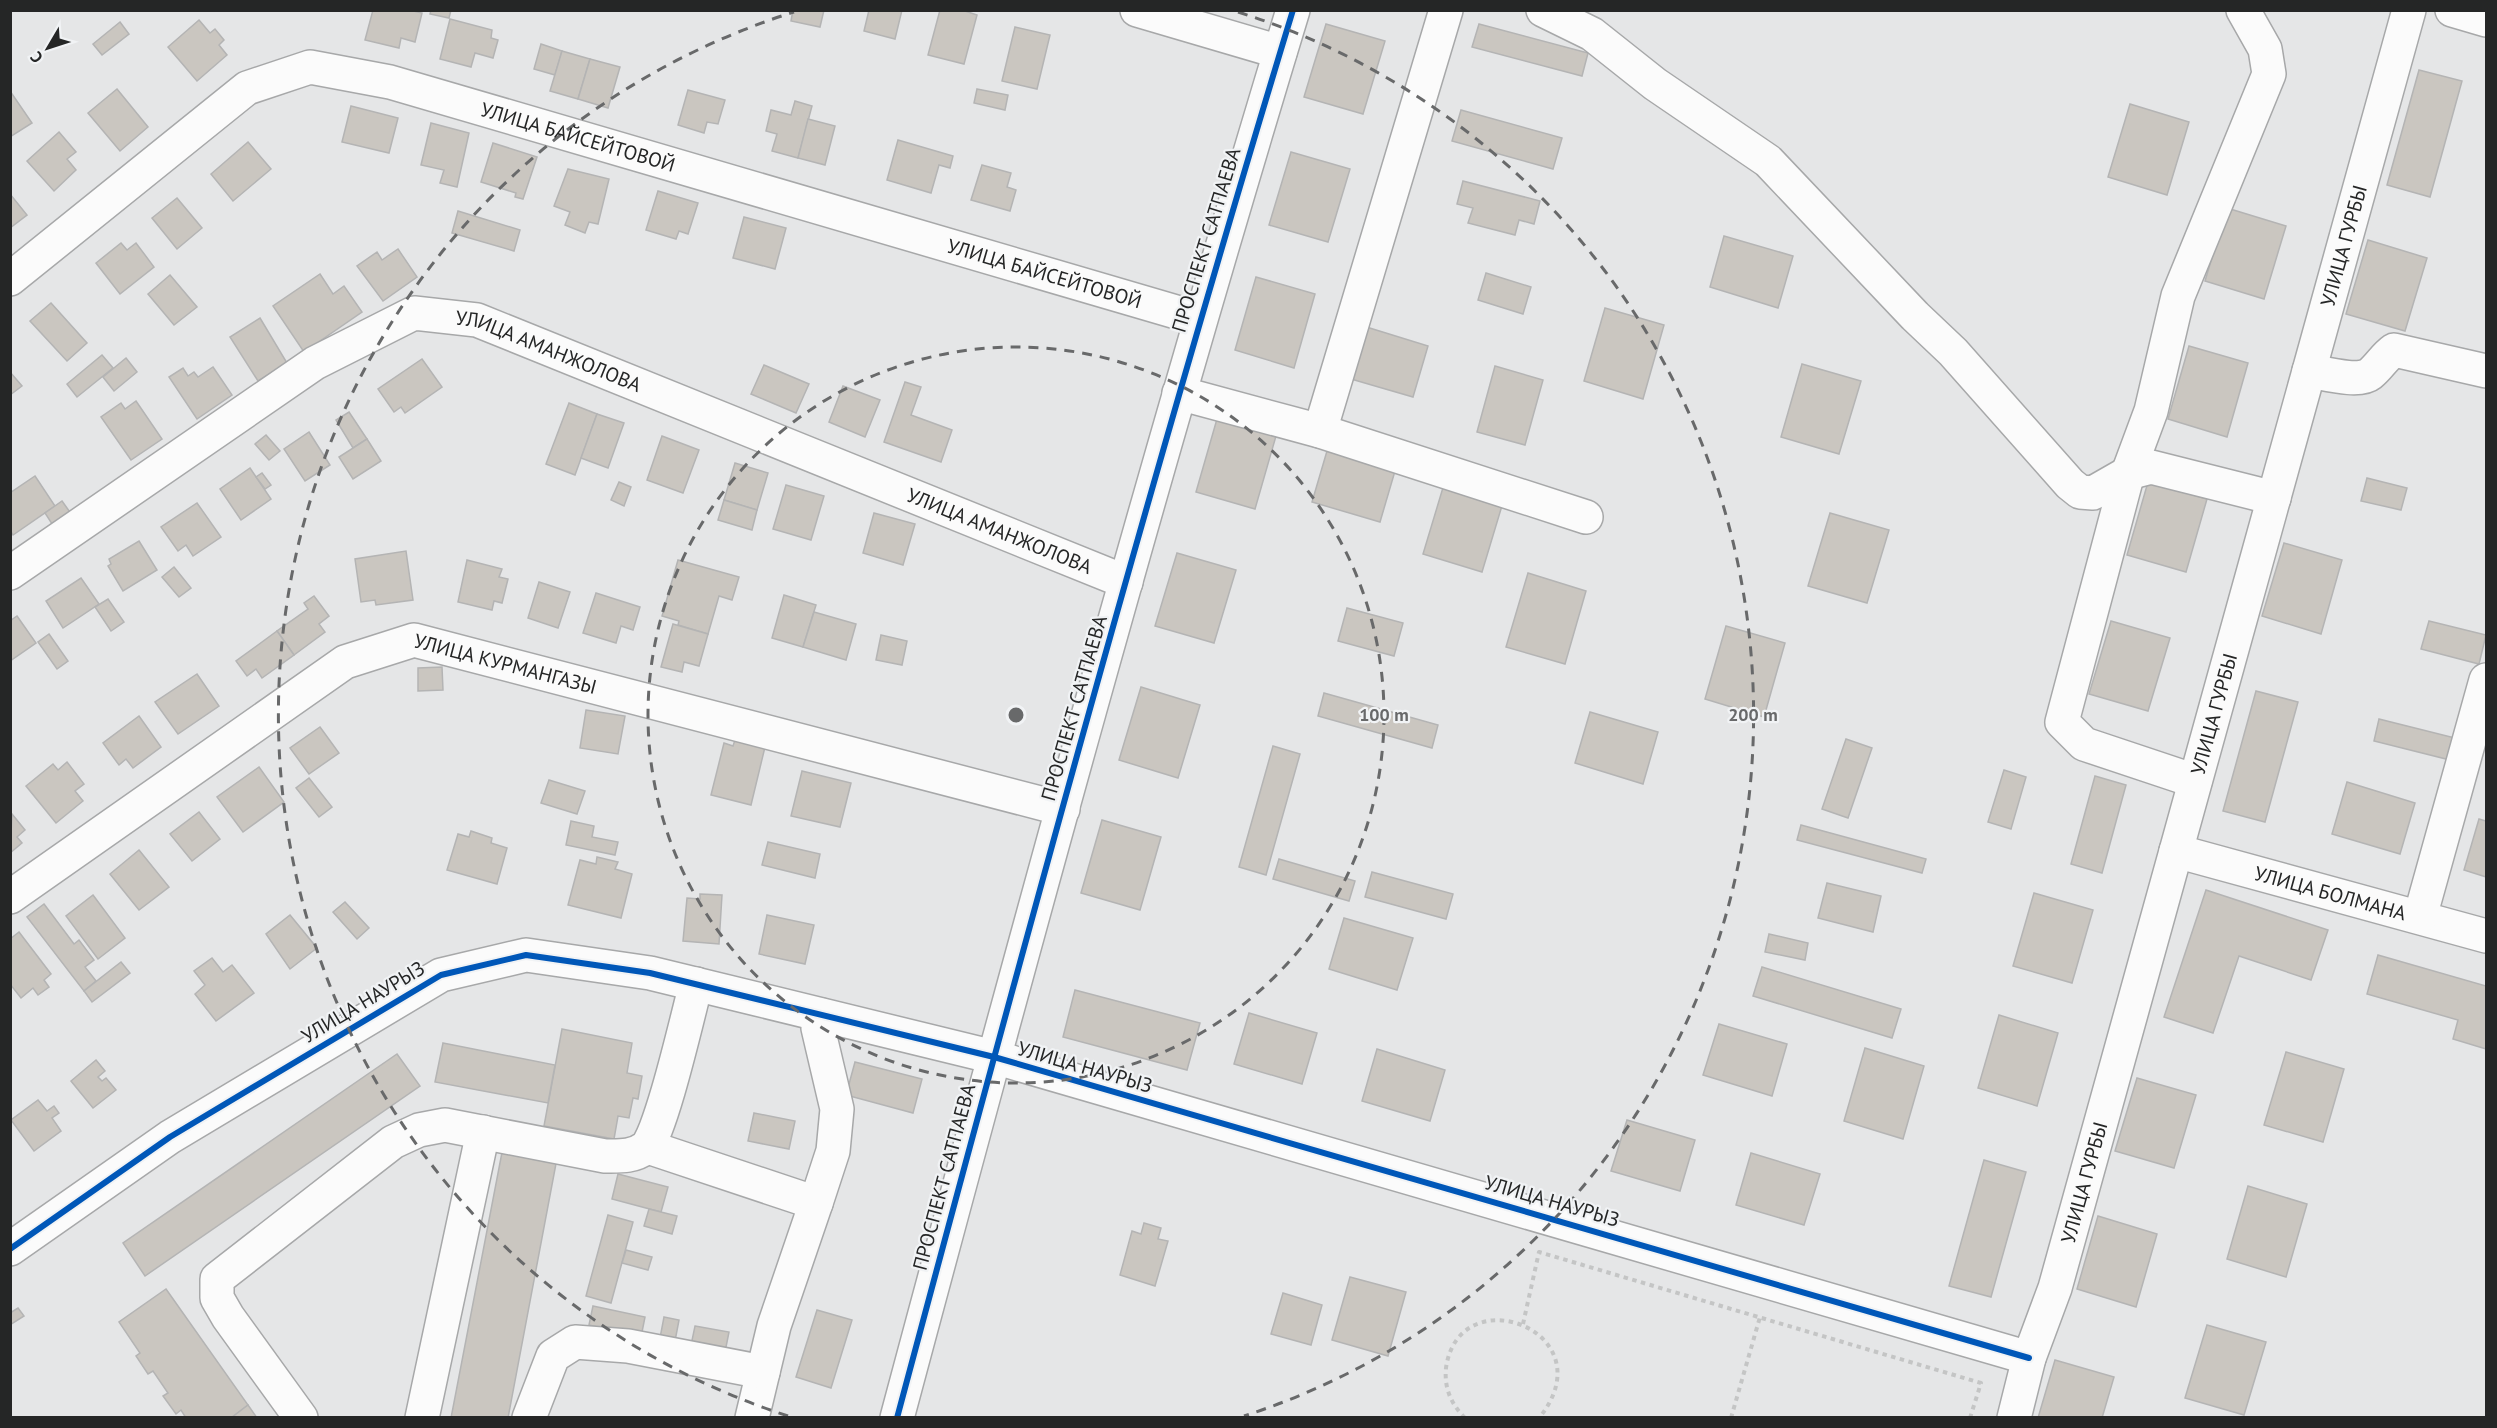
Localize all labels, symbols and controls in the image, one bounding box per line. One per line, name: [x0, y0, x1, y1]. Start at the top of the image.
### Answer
north arrow: [18, 18, 78, 78]
text: С: [26, 48, 47, 67]
street label: УЛИЦА БАЙСЕЙТОВОЙ: [478, 96, 678, 178]
street label: ПРОСПЕКТ САТПАЕВА: [1166, 144, 1247, 336]
street label: УЛИЦА ГУРБЫ: [2315, 182, 2373, 309]
street label: УЛИЦА БАЙСЕЙТОВОЙ: [944, 233, 1145, 314]
street label: УЛИЦА АМАНЖОЛОВА: [454, 305, 645, 398]
street label: УЛИЦА АМАНЖОЛОВА: [903, 482, 1096, 580]
street label: ПРОСПЕКТ САТПАЕВА: [1035, 612, 1113, 804]
street label: УЛИЦА КУРМАНГАЗЫ: [411, 628, 599, 700]
street label: УЛИЦА ГУРБЫ: [2185, 651, 2243, 778]
text: 100 m: [1359, 703, 1409, 726]
text: 200 m: [1728, 703, 1778, 726]
centre of rings: [1006, 705, 1026, 725]
street label: УЛИЦА БОЛМАНА: [2252, 860, 2409, 927]
street label: УЛИЦА НАУРЫЗ: [297, 955, 429, 1049]
street label: УЛИЦА НАУРЫЗ: [1014, 1035, 1156, 1099]
street label: ПРОСПЕКТ САТПАЕВА: [907, 1081, 981, 1273]
street label: УЛИЦА ГУРБЫ: [2055, 1119, 2113, 1246]
street label: УЛИЦА НАУРЫЗ: [1481, 1169, 1623, 1233]

